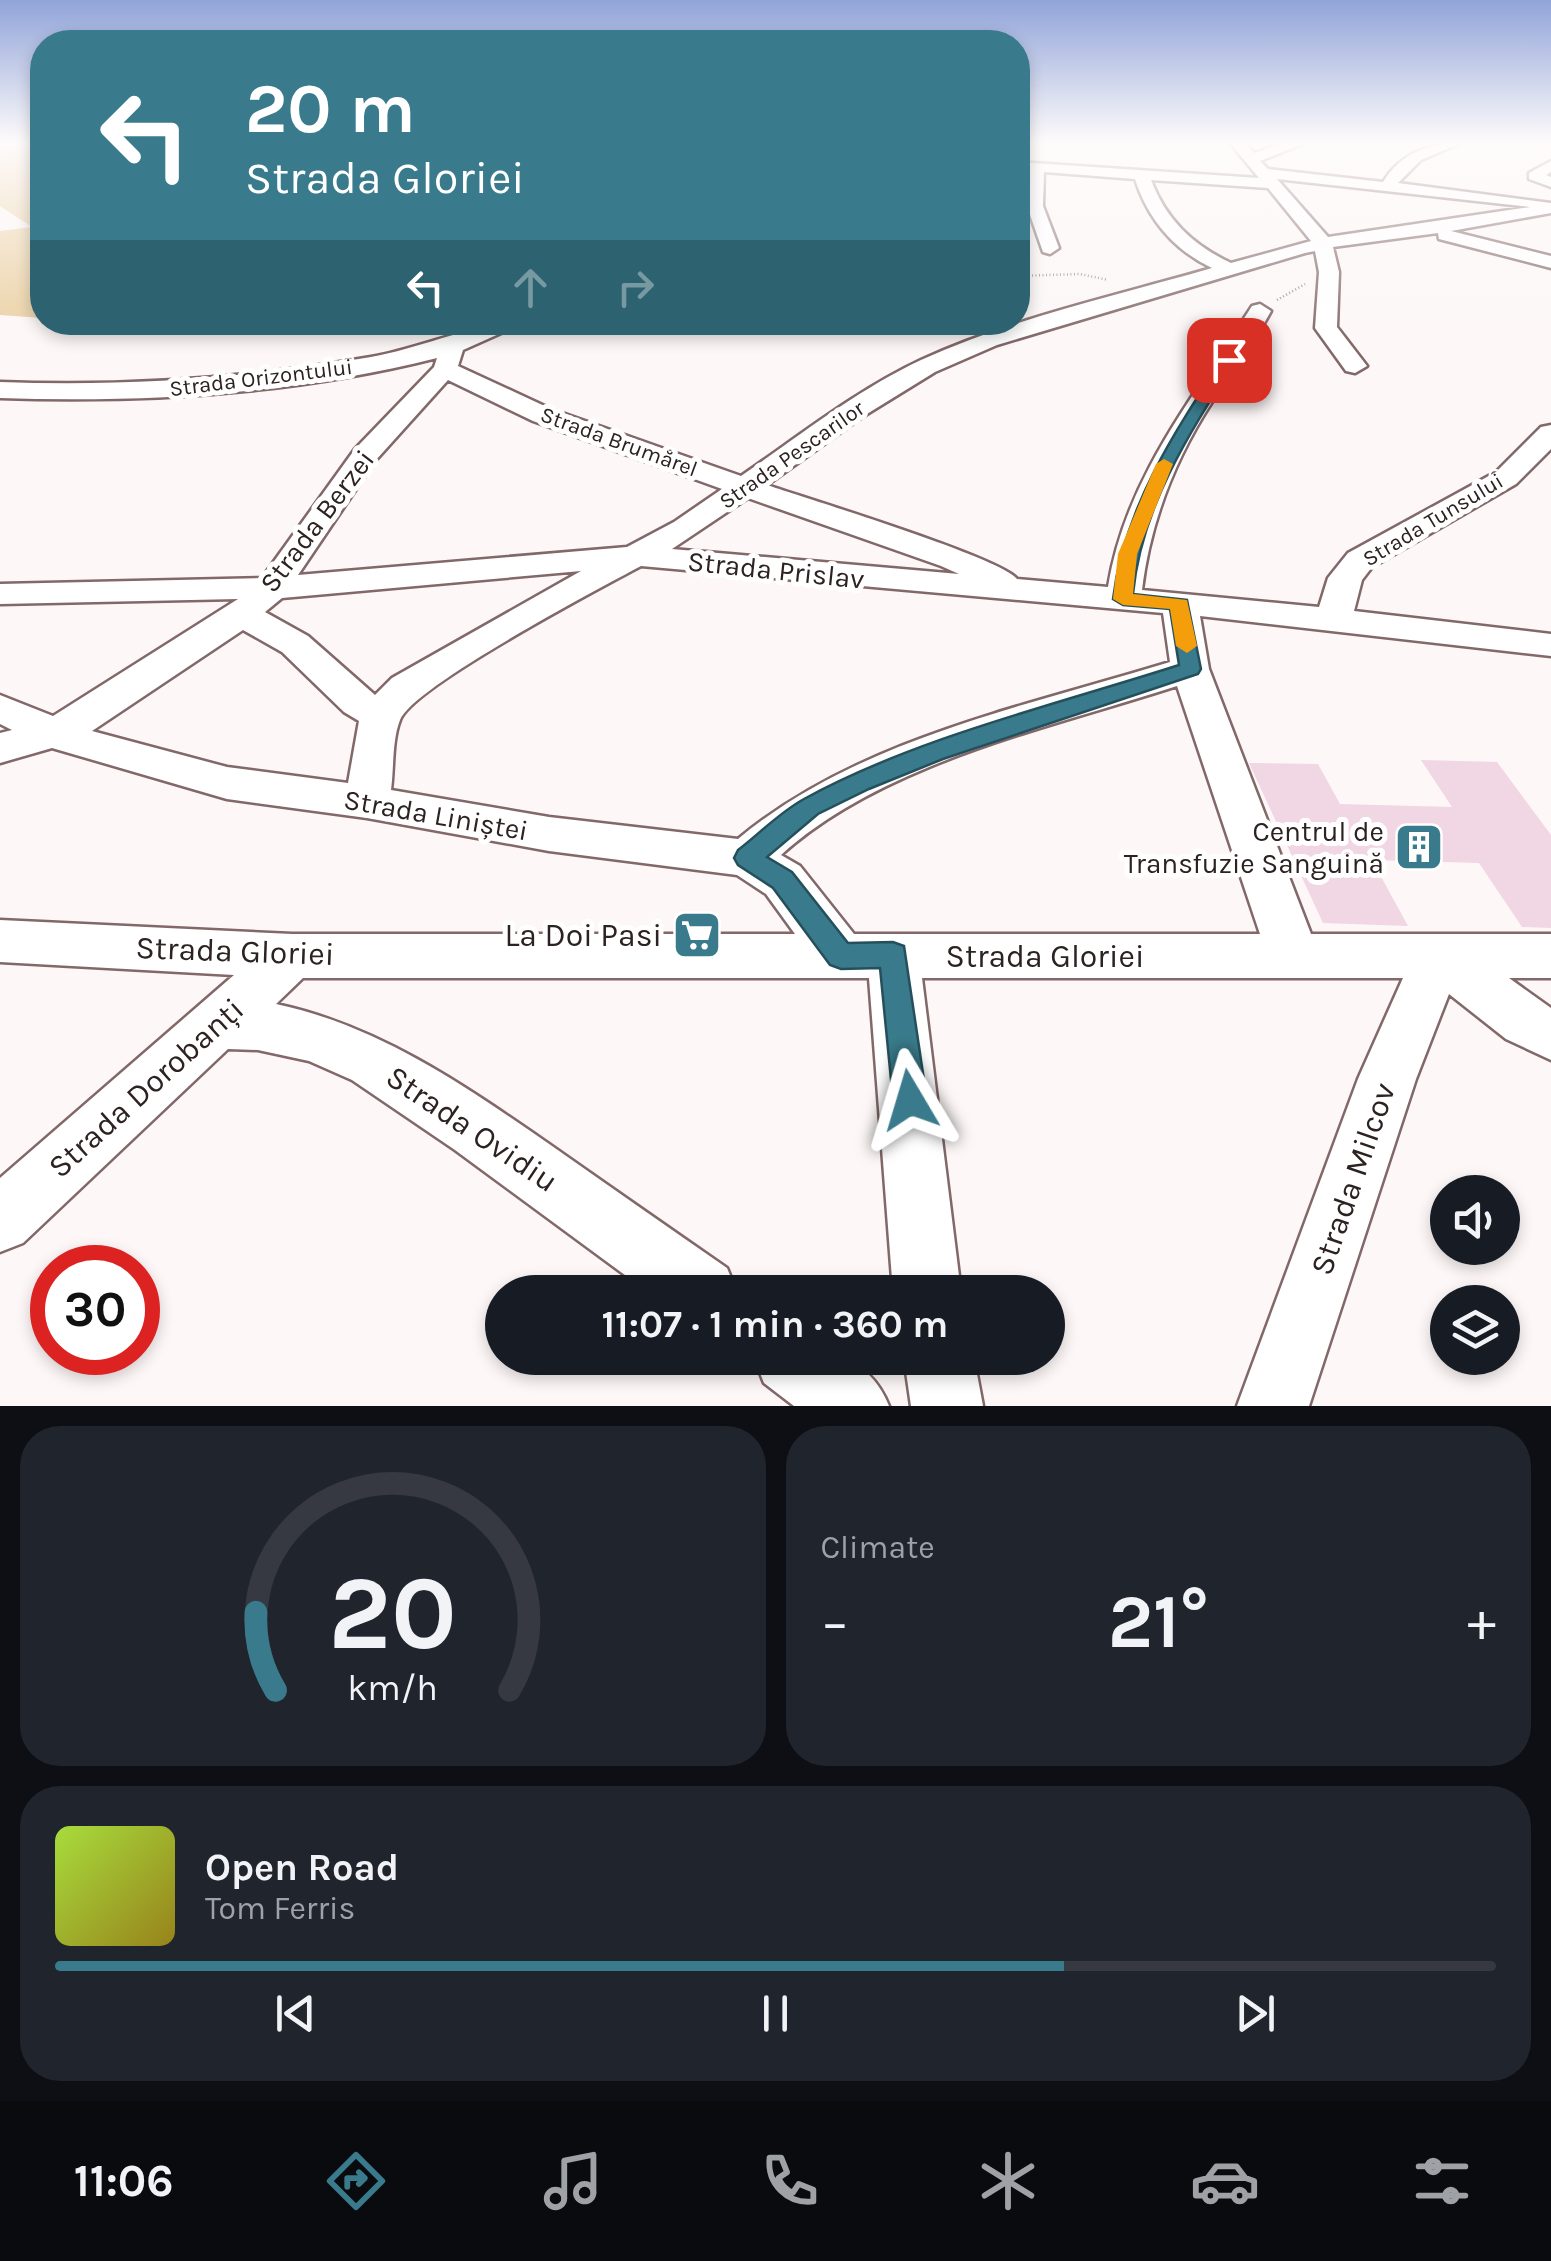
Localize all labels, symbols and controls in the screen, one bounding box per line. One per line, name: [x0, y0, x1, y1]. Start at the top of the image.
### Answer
text: 20 m: [245, 68, 416, 150]
icon: left: [80, 70, 210, 200]
text: Strada Gloriei: [245, 152, 525, 204]
icon: left: [398, 260, 453, 315]
icon: ahead: [503, 260, 558, 315]
icon: right: [608, 260, 663, 315]
pin: [1187, 318, 1272, 403]
icon: arrive: [1202, 333, 1257, 388]
street label: Strada Orizontului: [168, 354, 354, 402]
street label: Strada Pescarilor: [714, 395, 870, 515]
street label: Strada Brumărel: [537, 402, 701, 482]
street label: Strada Berzei: [253, 443, 381, 599]
street label: Strada Tunsului: [1358, 468, 1508, 572]
street label: Strada Prislav: [686, 544, 866, 596]
street label: Strada Liniștei: [341, 783, 531, 847]
place label: Centrul de Transfuzie Sanguină: [1124, 815, 1384, 880]
building icon: Centrul de Transfuzie Sanguină: [1393, 821, 1445, 873]
supermarket icon: La Doi Pasi: [671, 909, 723, 961]
place label: La Doi Pasi: [504, 917, 662, 954]
street label: Strada Gloriei: [135, 929, 335, 973]
street label: Strada Gloriei: [946, 938, 1144, 975]
street label: Strada Dorobanți: [41, 991, 251, 1185]
position arrow: [858, 1048, 962, 1152]
street label: Strada Ovidiu: [379, 1058, 565, 1200]
street label: Strada Milcov: [1303, 1078, 1403, 1280]
map controls: [1430, 1175, 1520, 1375]
button: sound: [1430, 1175, 1520, 1265]
speed limit sign: 30: [30, 1245, 160, 1375]
button: layers: [1430, 1285, 1520, 1375]
text: 11:07 · 1 min · 360 m: [602, 1302, 948, 1347]
text: Climate: [821, 1529, 935, 1566]
text: 20: [328, 1553, 457, 1674]
text: 21°: [1108, 1578, 1209, 1666]
text: −: [821, 1590, 849, 1654]
text: +: [1467, 1590, 1496, 1654]
text: km/h: [347, 1667, 438, 1709]
text: Open Road: [205, 1845, 399, 1890]
text: Tom Ferris: [205, 1890, 355, 1927]
icon: previous: [268, 1986, 323, 2041]
icon: pause: [748, 1986, 803, 2041]
icon: next: [1228, 1986, 1283, 2041]
icon: directions: [321, 2146, 391, 2216]
icon: music: [538, 2146, 608, 2216]
icon: phone: [755, 2146, 825, 2216]
icon: climate: [973, 2146, 1043, 2216]
icon: car: [1190, 2146, 1260, 2216]
icon: filters: [1407, 2146, 1477, 2216]
text: 11:06: [74, 2155, 174, 2207]

